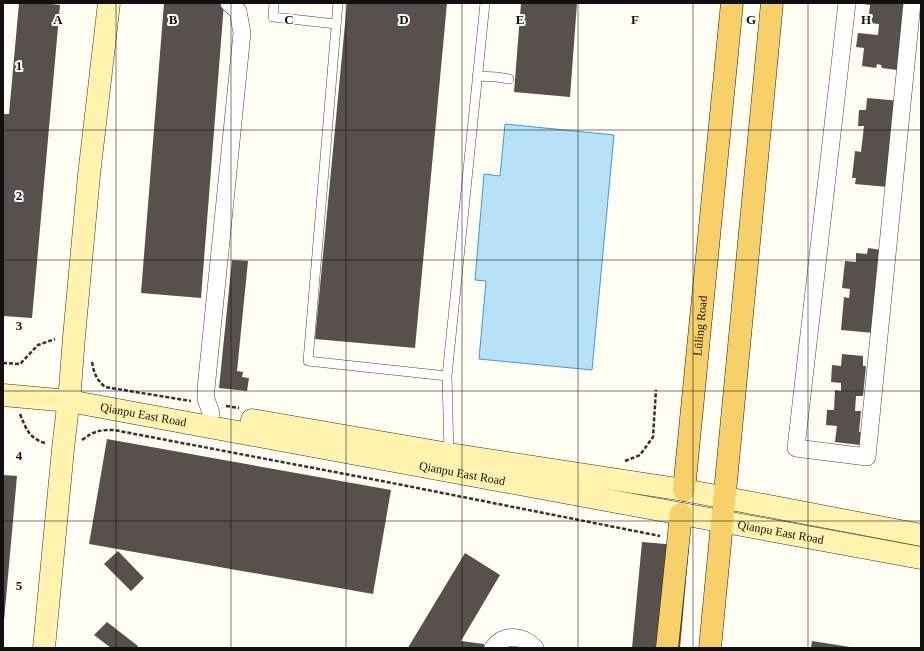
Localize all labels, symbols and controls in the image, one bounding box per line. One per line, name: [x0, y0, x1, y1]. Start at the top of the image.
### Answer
text: A: [53, 12, 63, 27]
text: B: [169, 12, 178, 27]
text: C: [284, 12, 294, 27]
text: D: [399, 12, 409, 27]
text: E: [516, 12, 524, 27]
text: F: [631, 12, 639, 27]
text: G: [746, 12, 756, 27]
text: H: [861, 12, 871, 27]
text: 1: [16, 58, 22, 73]
text: 2: [16, 188, 22, 203]
street label: Lüling Road: [690, 295, 710, 357]
text: 3: [16, 318, 23, 333]
street label: Qianpu East Road: [99, 400, 188, 430]
text: 4: [16, 448, 23, 463]
street label: Qianpu East Road: [418, 459, 506, 488]
street label: Qianpu East Road: [737, 517, 825, 547]
text: 5: [16, 578, 23, 593]

